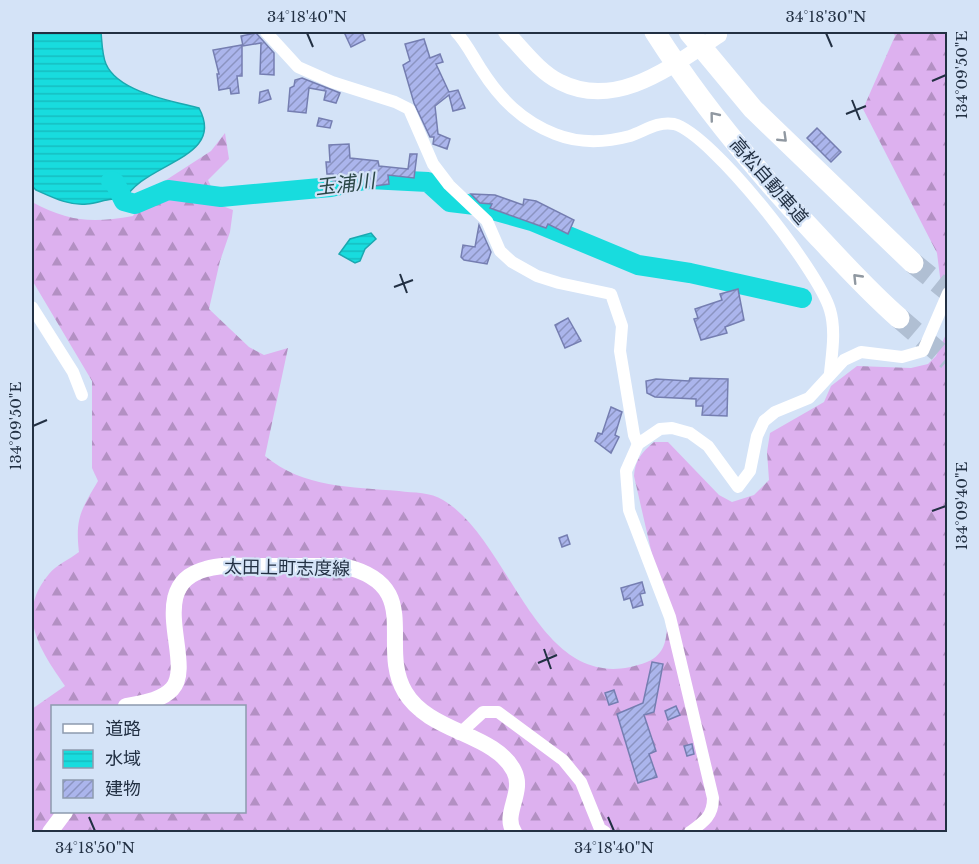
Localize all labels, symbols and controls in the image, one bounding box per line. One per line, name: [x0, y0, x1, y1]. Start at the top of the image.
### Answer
text: 34°18'40"N: [267, 7, 347, 26]
text: 34°18'30"N: [786, 7, 866, 26]
text: 134°09'50"E: [952, 31, 971, 119]
one-way arrow: [710, 112, 721, 123]
one-way arrow: [776, 131, 786, 142]
street label: 高松自動車道: [725, 133, 813, 229]
water label: 玉浦川: [314, 168, 378, 200]
one-way arrow: [853, 274, 864, 285]
text: 134°09'50"E: [6, 382, 25, 470]
text: 134°09'40"E: [952, 462, 971, 550]
street label: 太田上町志度線: [224, 556, 350, 580]
legend: [51, 705, 246, 813]
text: 道路: [105, 718, 141, 740]
text: 水域: [105, 748, 141, 770]
text: 建物: [105, 778, 141, 800]
text: 34°18'50"N: [55, 838, 135, 857]
text: 34°18'40"N: [574, 838, 654, 857]

